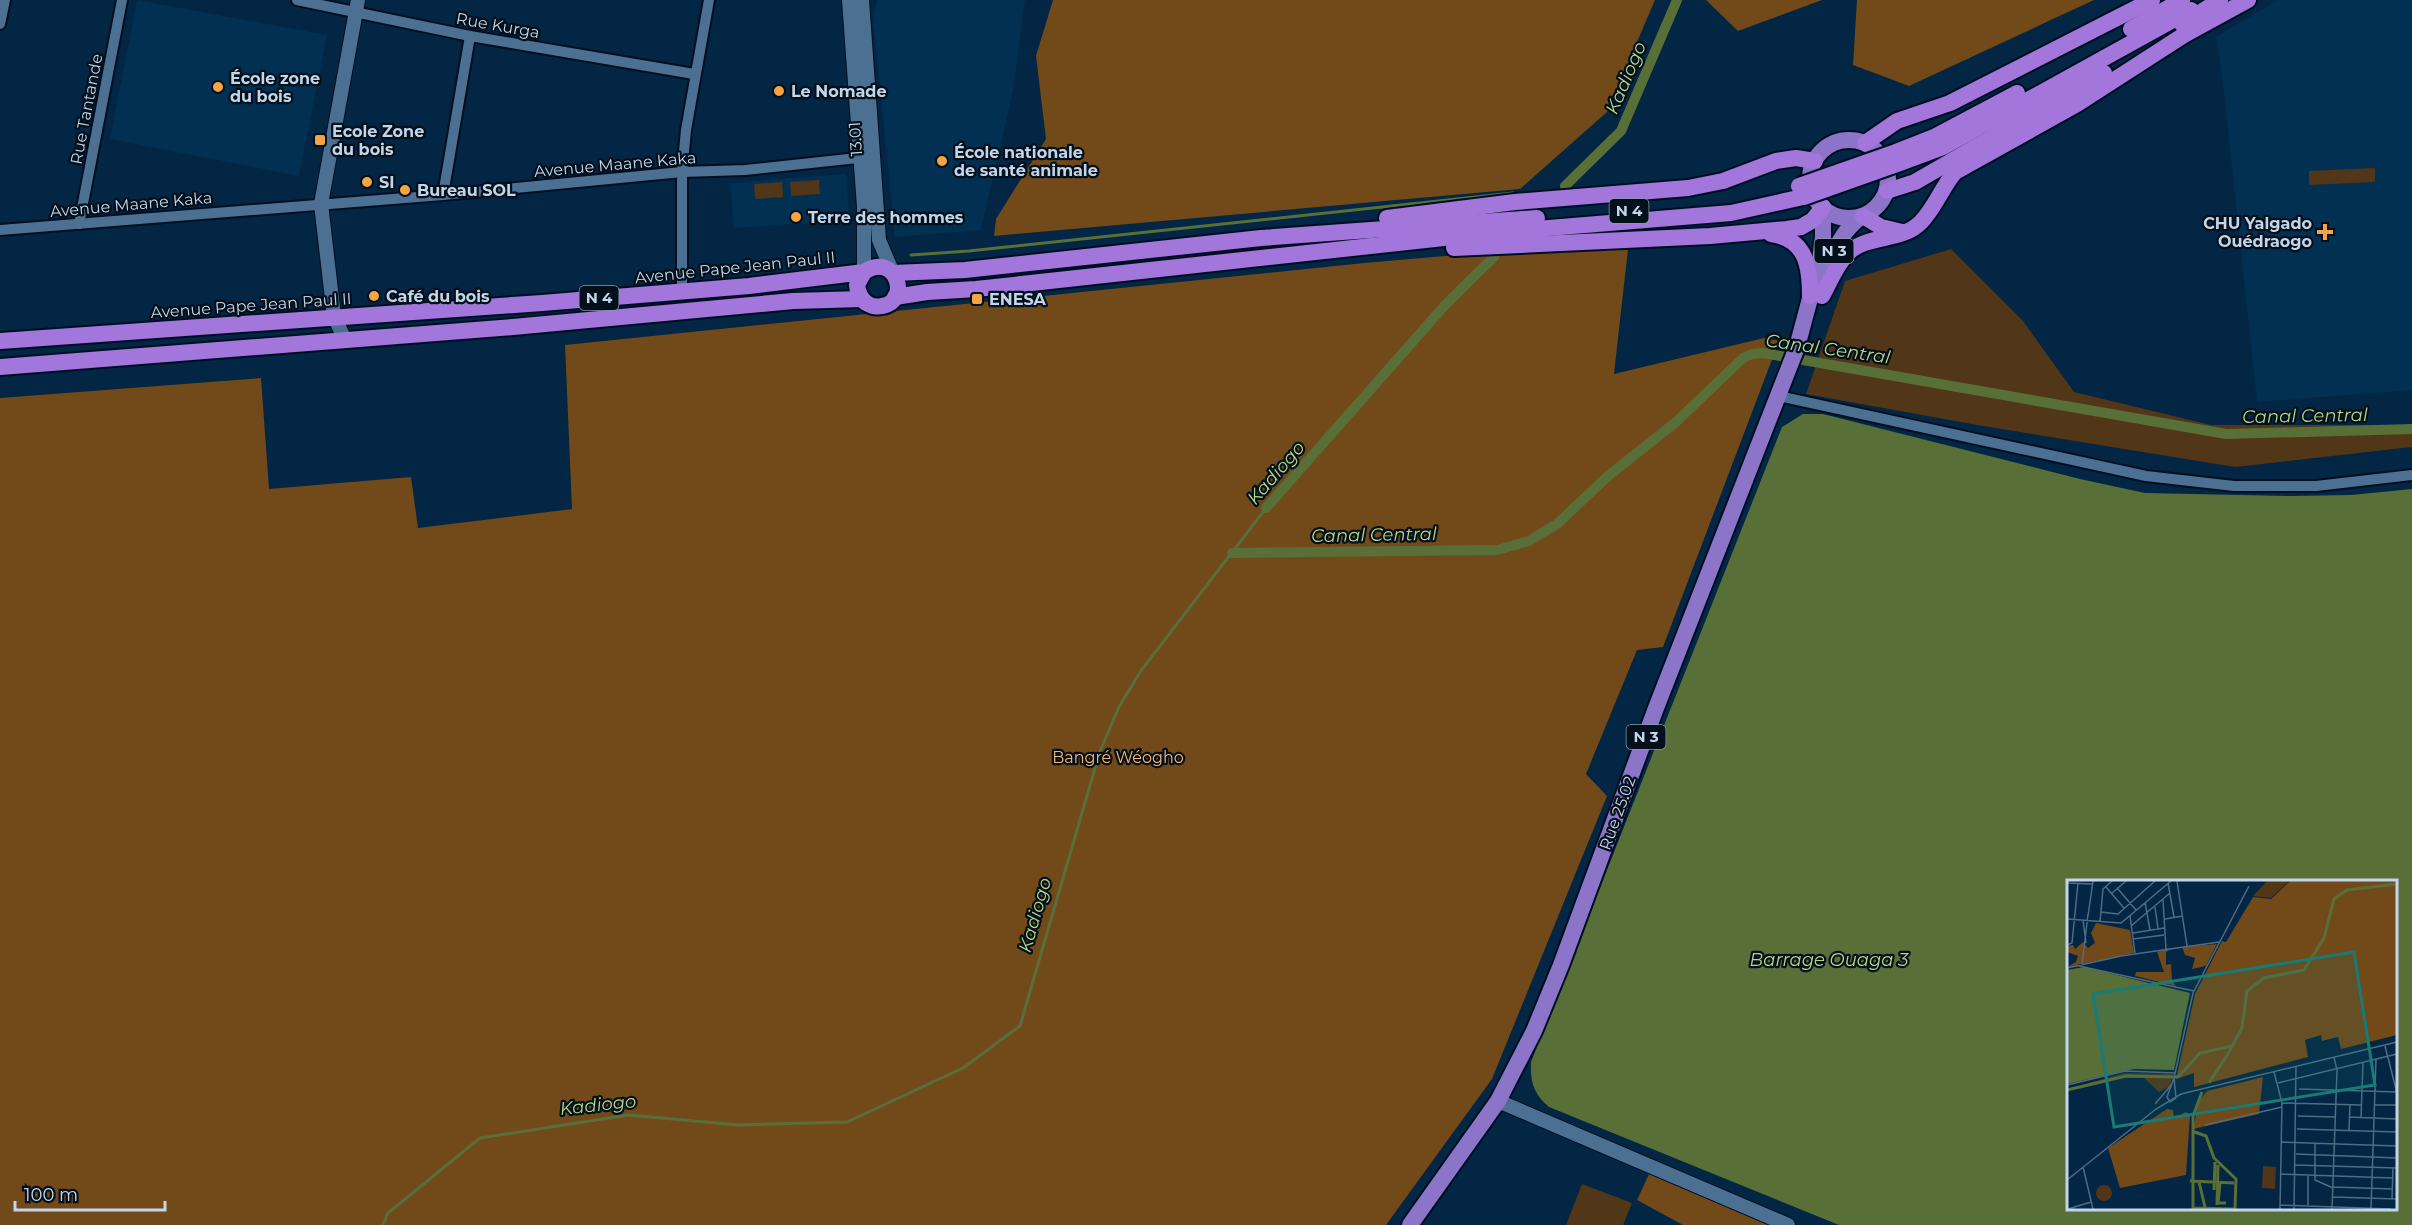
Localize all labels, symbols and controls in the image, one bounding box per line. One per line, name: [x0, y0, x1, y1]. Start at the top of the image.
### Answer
street label: Rue Kurga: [455, 9, 541, 42]
water label: Kadiogo: [1601, 38, 1651, 118]
street label: Rue Tantande: [66, 52, 107, 166]
place label: École zone du bois: [230, 69, 320, 106]
marker: École zone du bois: [211, 80, 225, 94]
place label: Le Nomade: [791, 82, 887, 101]
marker: Le Nomade: [772, 84, 786, 98]
street label: 13.01: [845, 121, 866, 157]
place label: Ecole Zone du bois: [332, 122, 424, 159]
marker: Ecole Zone du bois: [313, 133, 327, 147]
place label: École nationale de santé animale: [954, 143, 1098, 180]
street label: Avenue Maane Kaka: [533, 148, 697, 181]
marker: École nationale de santé animale: [935, 154, 949, 168]
place label: SI: [379, 173, 394, 192]
marker: SI: [360, 175, 374, 189]
place label: Bureau SOL: [417, 181, 516, 200]
marker: Bureau SOL: [398, 183, 412, 197]
street label: Avenue Maane Kaka: [49, 188, 213, 221]
road number: N 4: [1610, 199, 1648, 223]
place label: Terre des hommes: [808, 208, 964, 227]
marker: Terre des hommes: [789, 210, 803, 224]
place label: CHU Yalgado Ouédraogo: [2203, 214, 2312, 251]
marker: CHU Yalgado Ouédraogo: [2316, 223, 2334, 241]
road number: N 3: [1814, 239, 1854, 263]
street label: Avenue Pape Jean Paul II: [634, 248, 836, 287]
road number: N 4: [580, 286, 618, 310]
place label: Café du bois: [386, 287, 490, 306]
street label: Avenue Pape Jean Paul II: [150, 289, 352, 322]
marker: Café du bois: [367, 289, 381, 303]
place label: ENESA: [989, 290, 1047, 309]
marker: ENESA: [970, 292, 984, 306]
water label: Canal Central: [1764, 329, 1892, 369]
water label: Canal Central: [2242, 404, 2368, 428]
water label: Kadiogo: [1243, 437, 1309, 509]
water label: Canal Central: [1311, 523, 1437, 547]
road number: N 3: [1626, 725, 1666, 749]
park label: Bangré Wéogho: [1052, 748, 1184, 767]
street label: Rue 25.02: [1595, 774, 1640, 853]
water label: Kadiogo: [1014, 875, 1056, 955]
inset map: [2067, 880, 2397, 1210]
water label: Barrage Ouaga 3: [1750, 949, 1909, 971]
water label: Kadiogo: [559, 1090, 637, 1120]
scale bar: [15, 1174, 165, 1212]
text: 100 m: [24, 1184, 78, 1206]

